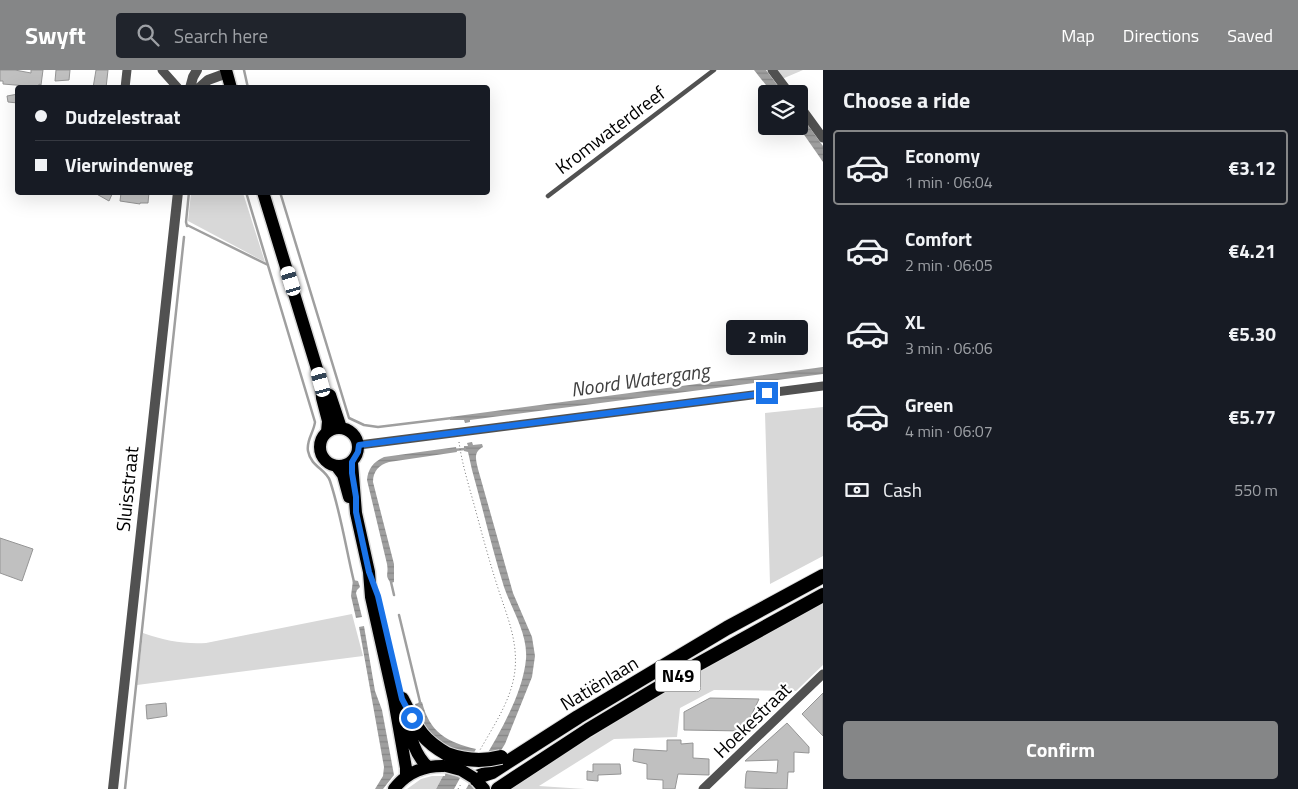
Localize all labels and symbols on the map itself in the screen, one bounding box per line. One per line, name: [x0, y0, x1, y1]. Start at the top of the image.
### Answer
street label: Kromwaterdreef: [549, 78, 671, 181]
car: [279, 264, 302, 298]
callout: 2 min: [726, 320, 808, 356]
water label: Noord Watergang: [569, 354, 714, 405]
car: [309, 366, 332, 398]
route end: [756, 382, 778, 404]
street label: Sluisstraat: [108, 445, 145, 533]
street label: Natiënlaan: [554, 648, 643, 717]
road number: N49: [656, 660, 700, 692]
street label: Hoekestraat: [706, 675, 797, 764]
route start: [401, 707, 423, 729]

